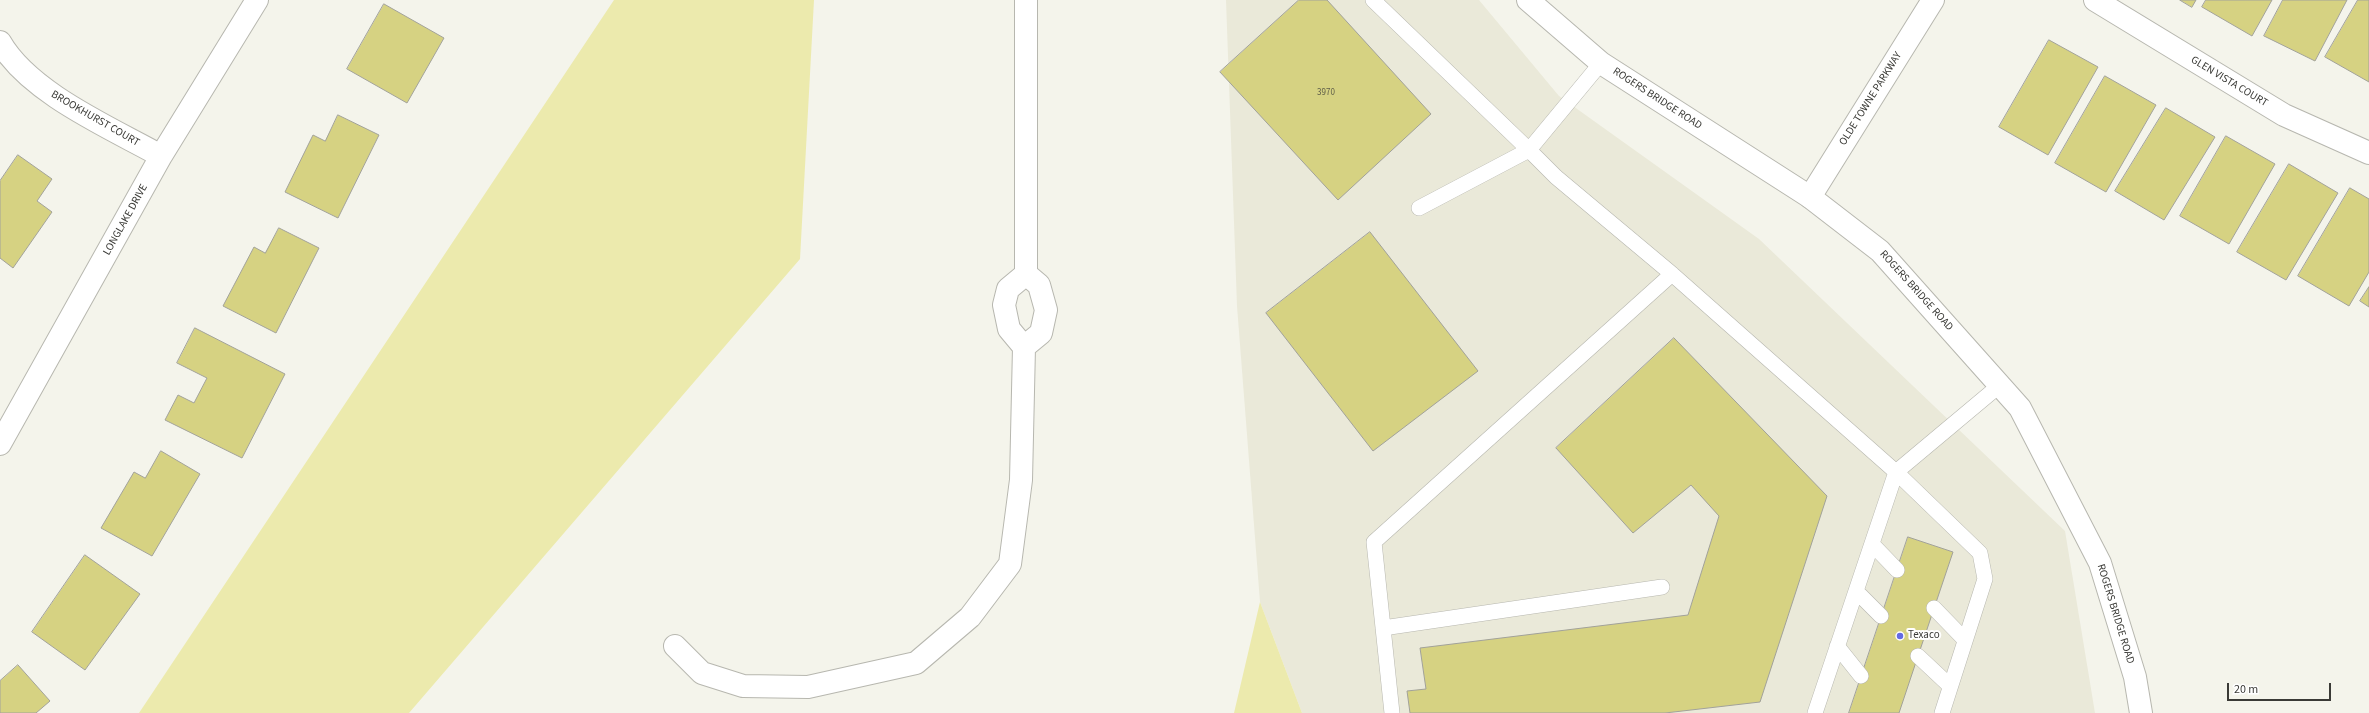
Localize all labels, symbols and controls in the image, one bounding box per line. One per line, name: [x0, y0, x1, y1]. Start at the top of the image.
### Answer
street label: OLDE TOWNE PARKWAY: [1837, 50, 1905, 148]
street label: GLEN VISTA COURT: [2188, 54, 2270, 110]
street label: ROGERS BRIDGE ROAD: [1610, 65, 1704, 133]
street label: BROOKHURST COURT: [48, 88, 142, 150]
house number: 3970: [1317, 88, 1335, 98]
street label: LONGLAKE DRIVE: [101, 182, 151, 258]
street label: ROGERS BRIDGE ROAD: [1876, 248, 1956, 334]
street label: ROGERS BRIDGE ROAD: [2094, 562, 2136, 666]
place label: Texaco: [1908, 629, 1940, 643]
marker: Texaco: [1895, 631, 1905, 641]
scale bar: [2229, 675, 2333, 701]
text: 20 m: [2234, 681, 2258, 698]

